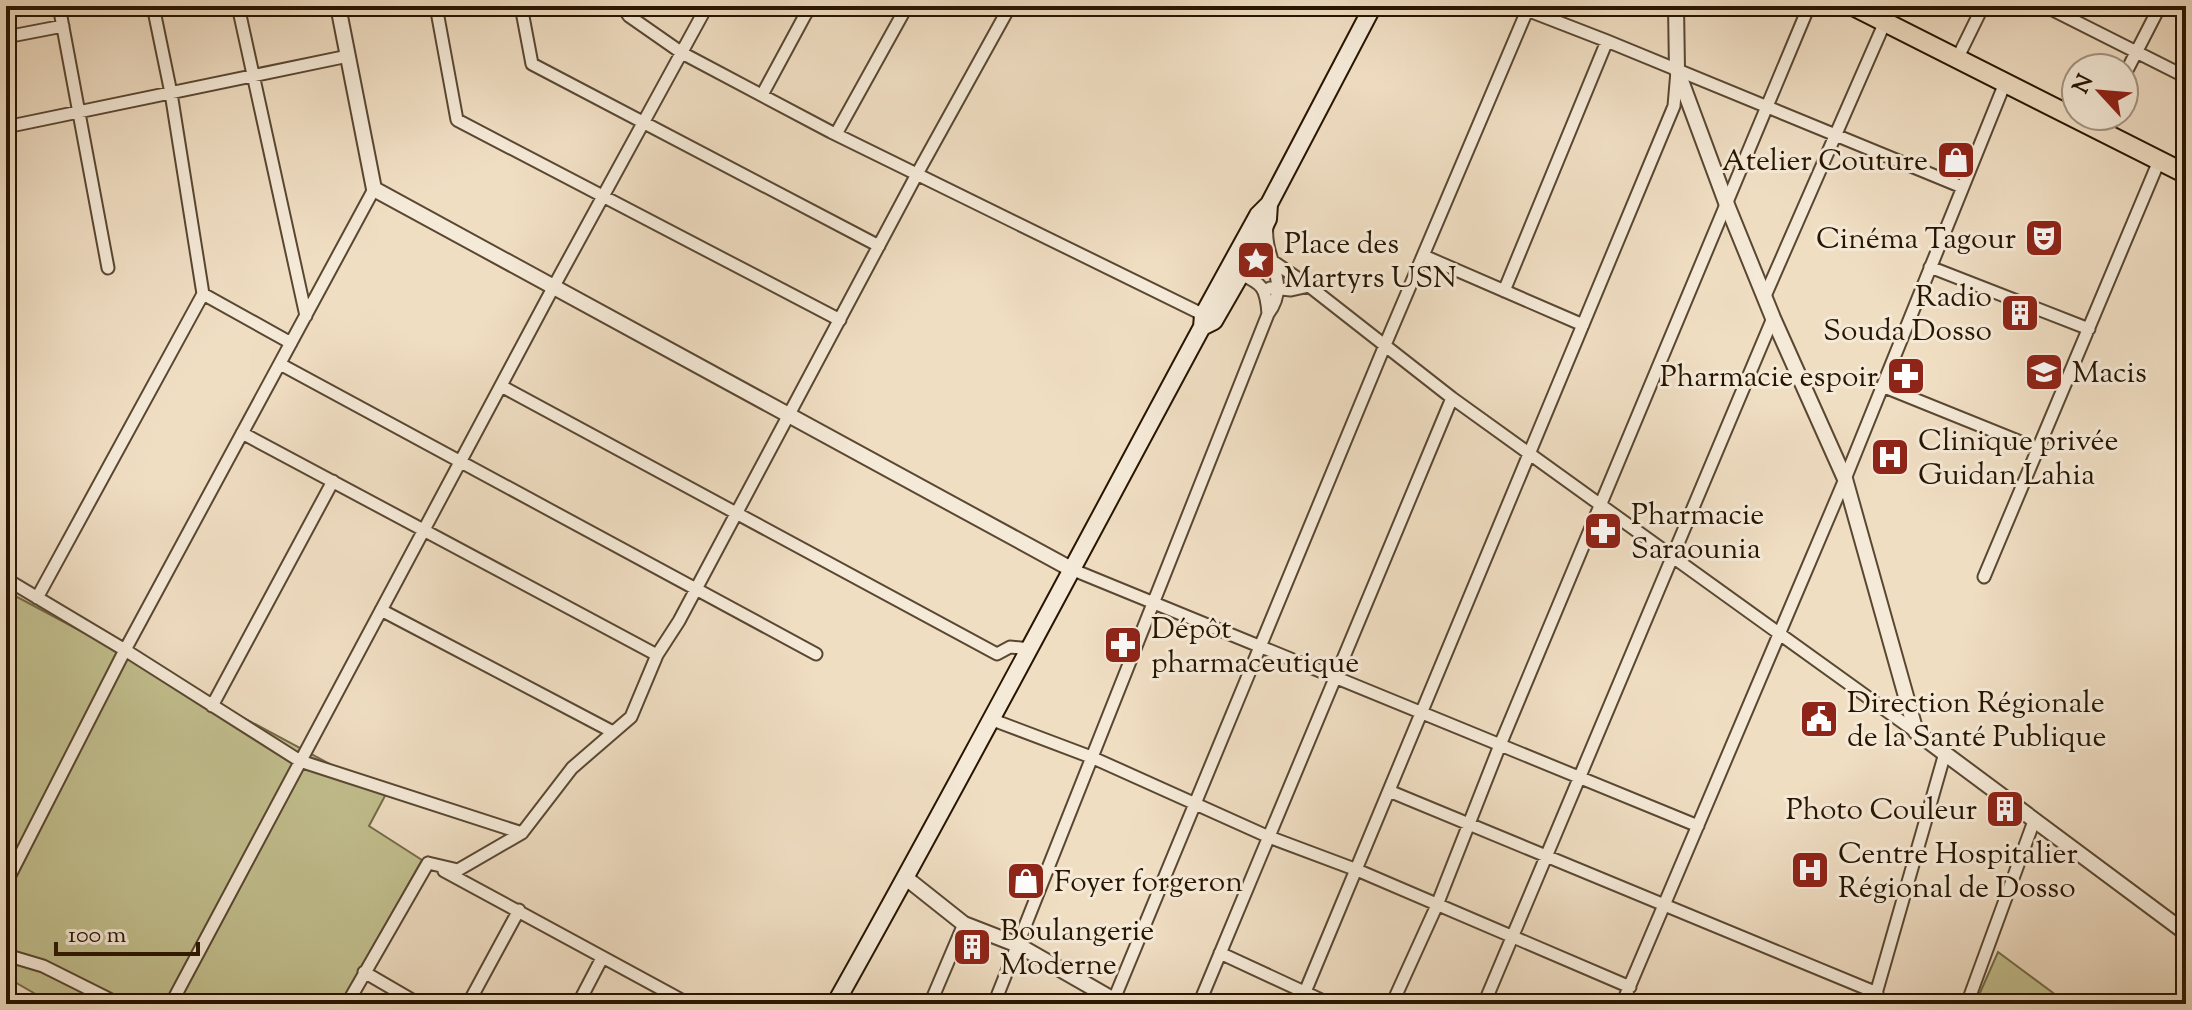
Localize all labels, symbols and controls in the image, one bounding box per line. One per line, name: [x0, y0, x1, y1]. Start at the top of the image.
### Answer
north arrow: [2060, 52, 2140, 132]
text: N: [2066, 69, 2103, 99]
shop icon: Atelier Couture: [1935, 139, 1977, 181]
place label: Atelier Couture: [1722, 141, 1928, 184]
theatre icon: Cinéma Tagour: [2023, 217, 2065, 259]
place label: Cinéma Tagour: [1816, 219, 2016, 262]
place label: Place des Martyrs USN: [1284, 224, 1457, 301]
place icon: Place des Martyrs USN: [1235, 239, 1277, 281]
place label: Radio Souda Dosso: [1823, 277, 1992, 354]
building icon: Radio Souda Dosso: [1999, 292, 2041, 334]
school or university icon: Macis: [2023, 351, 2065, 393]
place label: Macis: [2072, 353, 2147, 396]
pharmacy icon: Pharmacie espoir: [1885, 355, 1927, 397]
place label: Pharmacie espoir: [1660, 357, 1878, 400]
place label: Clinique privée Guidan Lahia: [1918, 421, 2118, 498]
hospital icon: Clinique privée Guidan Lahia: [1869, 436, 1911, 478]
place label: Pharmacie Saraounia: [1631, 495, 1764, 572]
pharmacy icon: Pharmacie Saraounia: [1582, 510, 1624, 552]
place label: Dépôt pharmaceutique: [1151, 609, 1359, 686]
pharmacy icon: Dépôt pharmaceutique: [1102, 624, 1144, 666]
place label: Direction Régionale de la Santé Publique: [1847, 683, 2107, 760]
public building icon: Direction Régionale de la Santé Publique: [1798, 698, 1840, 740]
building icon: Photo Couleur: [1984, 788, 2026, 830]
place label: Photo Couleur: [1786, 790, 1977, 833]
place label: Centre Hospitalier Régional de Dosso: [1838, 834, 2078, 911]
hospital icon: Centre Hospitalier Régional de Dosso: [1789, 849, 1831, 891]
shop icon: Foyer forgeron: [1005, 860, 1047, 902]
place label: Foyer forgeron: [1054, 862, 1243, 905]
scale bar: [56, 906, 198, 956]
place label: Boulangerie Moderne: [1000, 911, 1154, 988]
text: 100 m: [68, 919, 126, 953]
building icon: Boulangerie Moderne: [951, 926, 993, 968]

